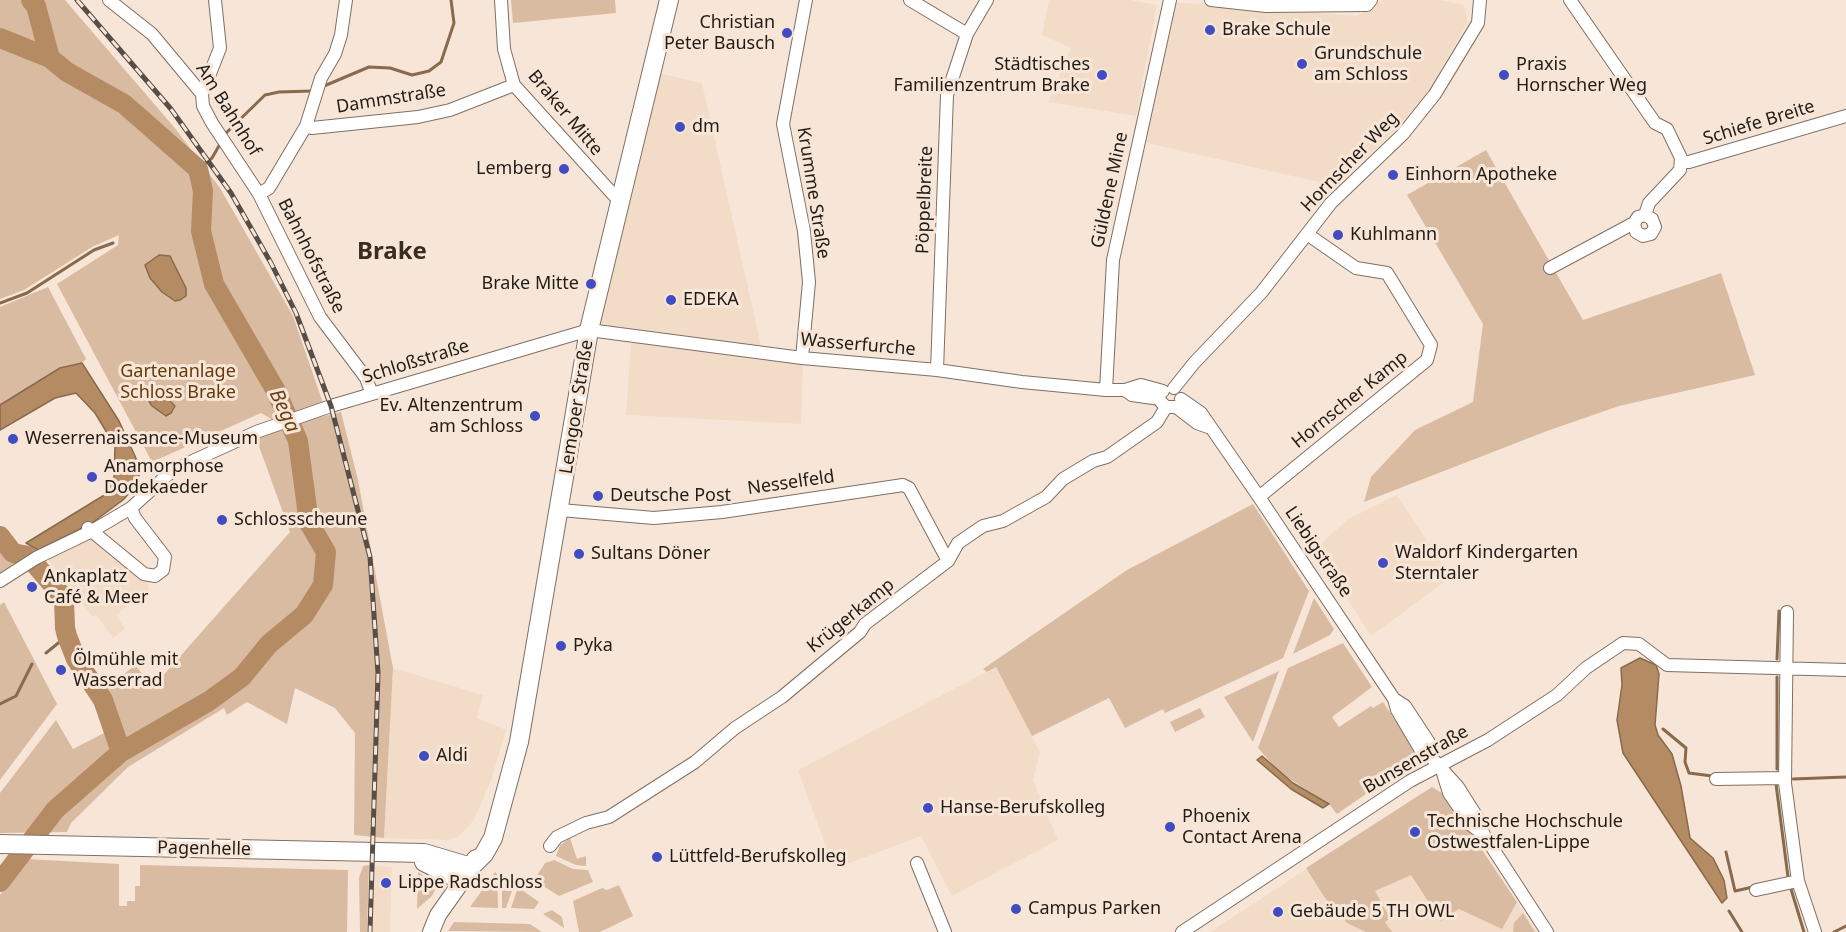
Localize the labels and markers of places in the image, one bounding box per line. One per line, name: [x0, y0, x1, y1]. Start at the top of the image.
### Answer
place label: Christian Peter Bausch: [664, 12, 775, 54]
place label: Brake Schule: [1222, 19, 1331, 41]
marker: Brake Schule: [1203, 23, 1217, 37]
marker: Christian Peter Bausch: [780, 26, 794, 40]
place label: Grundschule am Schloss: [1314, 43, 1422, 86]
place label: Städtisches Familienzentrum Brake: [894, 54, 1090, 97]
place label: Praxis Hornscher Weg: [1516, 54, 1647, 97]
marker: Grundschule am Schloss: [1295, 57, 1309, 71]
marker: Städtisches Familienzentrum Brake: [1095, 68, 1109, 82]
marker: Praxis Hornscher Weg: [1497, 68, 1511, 82]
place label: dm: [692, 116, 720, 138]
marker: dm: [673, 120, 687, 134]
place label: Lemberg: [476, 158, 552, 180]
marker: Lemberg: [557, 162, 571, 176]
place label: Einhorn Apotheke: [1405, 164, 1557, 186]
marker: Einhorn Apotheke: [1386, 168, 1400, 182]
place label: Kuhlmann: [1350, 224, 1437, 246]
marker: Kuhlmann: [1331, 228, 1345, 242]
place label: Brake Mitte: [482, 273, 579, 295]
marker: Brake Mitte: [584, 277, 598, 291]
place label: EDEKA: [683, 289, 739, 311]
marker: EDEKA: [664, 293, 678, 307]
place label: Ev. Altenzentrum am Schloss: [380, 395, 523, 438]
marker: Ev. Altenzentrum am Schloss: [528, 409, 542, 423]
place label: Weserrenaissance-Museum: [25, 428, 258, 450]
marker: Weserrenaissance-Museum: [6, 432, 20, 446]
place label: Anamorphose Dodekaeder: [104, 456, 224, 498]
marker: Anamorphose Dodekaeder: [85, 470, 99, 484]
place label: Deutsche Post: [610, 485, 731, 507]
marker: Deutsche Post: [591, 489, 605, 503]
place label: Schlossscheune: [234, 509, 367, 531]
marker: Schlossscheune: [215, 513, 229, 527]
place label: Waldorf Kindergarten Sterntaler: [1395, 542, 1578, 584]
place label: Sultans Döner: [591, 543, 710, 565]
marker: Sultans Döner: [572, 547, 586, 561]
marker: Waldorf Kindergarten Sterntaler: [1376, 556, 1390, 570]
place label: Ankaplatz Café & Meer: [44, 566, 148, 608]
marker: Ankaplatz Café & Meer: [25, 580, 39, 594]
place label: Pyka: [573, 635, 613, 657]
marker: Pyka: [554, 639, 568, 653]
place label: Ölmühle mit Wasserrad: [73, 649, 178, 692]
marker: Ölmühle mit Wasserrad: [54, 663, 68, 677]
place label: Aldi: [436, 745, 468, 767]
marker: Aldi: [417, 749, 431, 763]
place label: Hanse-Berufskolleg: [940, 797, 1105, 819]
marker: Hanse-Berufskolleg: [921, 801, 935, 815]
place label: Phoenix Contact Arena: [1182, 806, 1302, 848]
place label: Technische Hochschule Ostwestfalen-Lippe: [1427, 811, 1623, 854]
marker: Phoenix Contact Arena: [1163, 820, 1177, 834]
marker: Technische Hochschule Ostwestfalen-Lippe: [1408, 825, 1422, 839]
place label: Lüttfeld-Berufskolleg: [669, 846, 847, 868]
marker: Lüttfeld-Berufskolleg: [650, 850, 664, 864]
place label: Lippe Radschloss: [398, 872, 543, 894]
marker: Lippe Radschloss: [379, 876, 393, 890]
place label: Campus Parken: [1028, 898, 1161, 920]
place label: Gebäude 5 TH OWL: [1290, 901, 1455, 923]
marker: Campus Parken: [1009, 902, 1023, 916]
marker: Gebäude 5 TH OWL: [1271, 905, 1285, 919]

